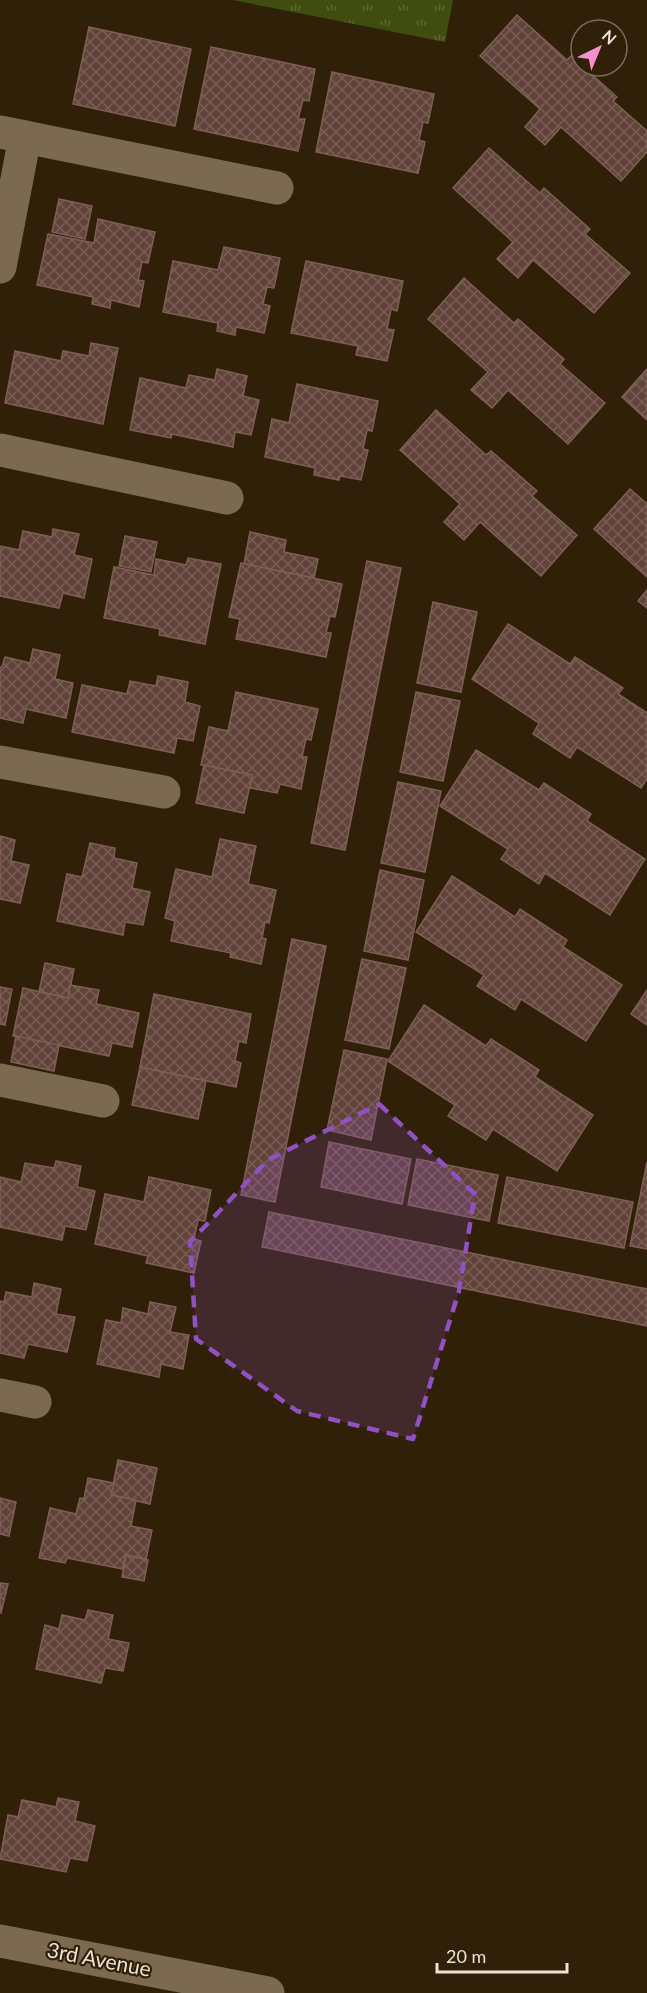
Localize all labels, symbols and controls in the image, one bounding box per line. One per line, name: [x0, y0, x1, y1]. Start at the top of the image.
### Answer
north arrow: [569, 18, 629, 78]
text: N: [599, 26, 621, 48]
street label: 3rd Avenue: [45, 1936, 153, 1981]
scale bar: [437, 1936, 568, 1974]
text: 20 m: [446, 1945, 486, 1967]

